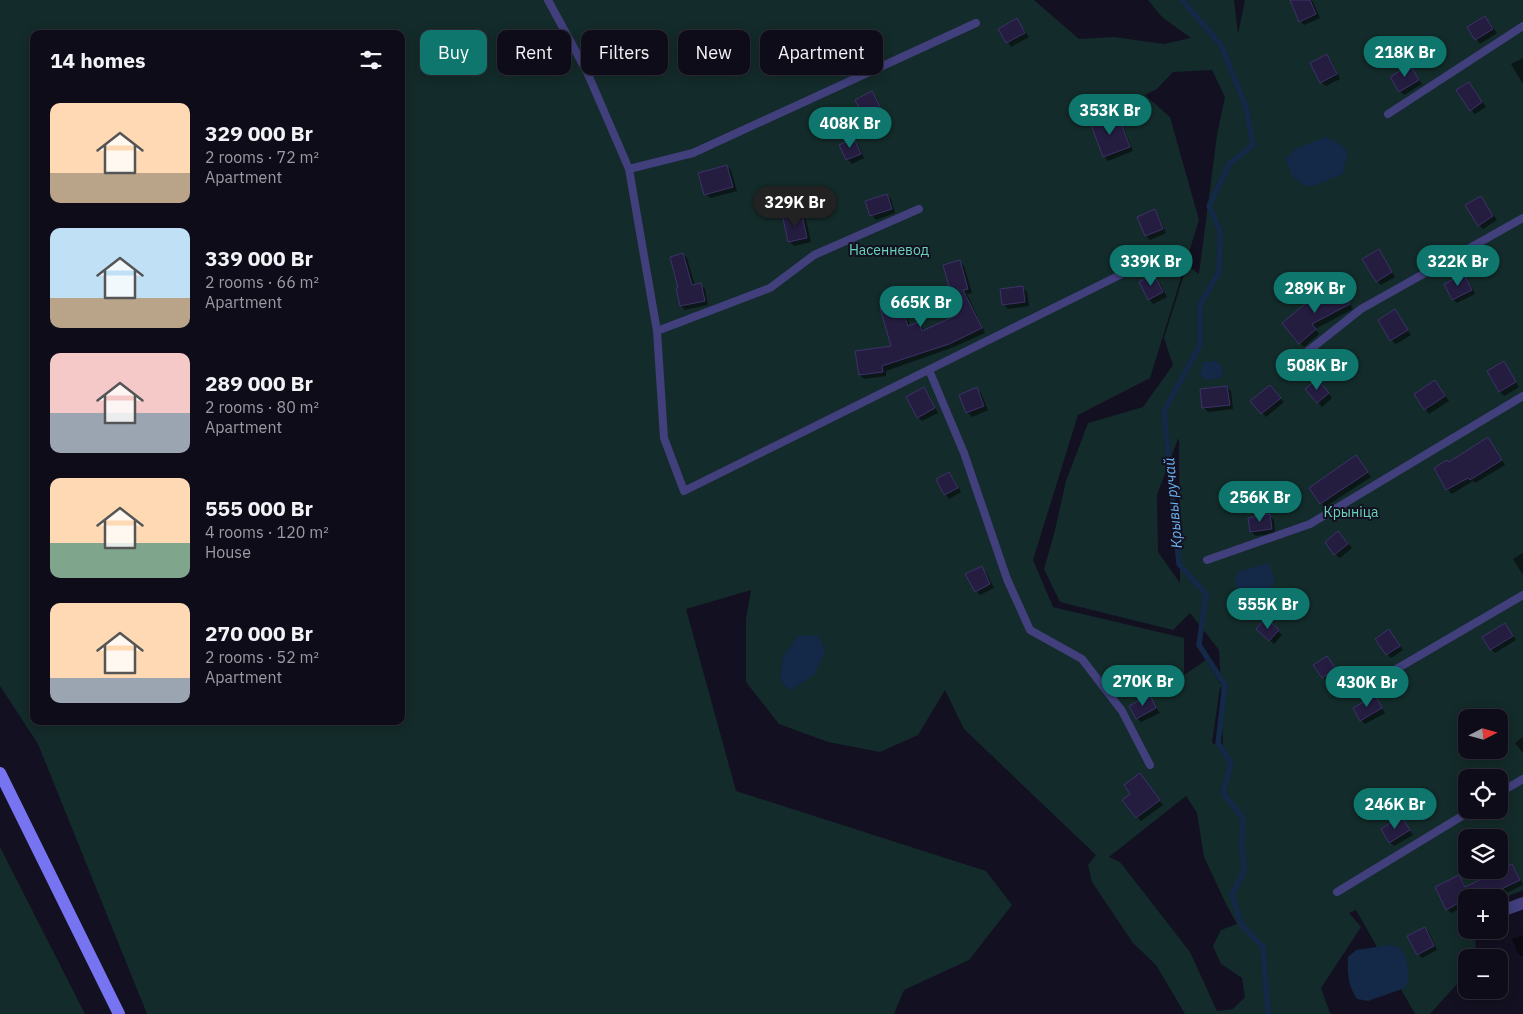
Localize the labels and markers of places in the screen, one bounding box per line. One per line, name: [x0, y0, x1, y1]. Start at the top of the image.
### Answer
pin: 218K Br: [1359, 36, 1451, 78]
pin: 353K Br: [1064, 94, 1156, 136]
pin: 408K Br: [804, 106, 896, 149]
pin: 329K Br: [749, 186, 841, 228]
pin: 339K Br: [1105, 244, 1197, 287]
pin: 322K Br: [1412, 244, 1504, 287]
pin: 289K Br: [1269, 272, 1361, 314]
pin: 665K Br: [875, 286, 967, 328]
pin: 508K Br: [1271, 348, 1363, 391]
pin: 256K Br: [1214, 480, 1306, 523]
pin: 555K Br: [1222, 588, 1314, 630]
pin: 270K Br: [1097, 664, 1189, 707]
pin: 430K Br: [1321, 666, 1413, 708]
pin: 246K Br: [1349, 788, 1441, 830]

